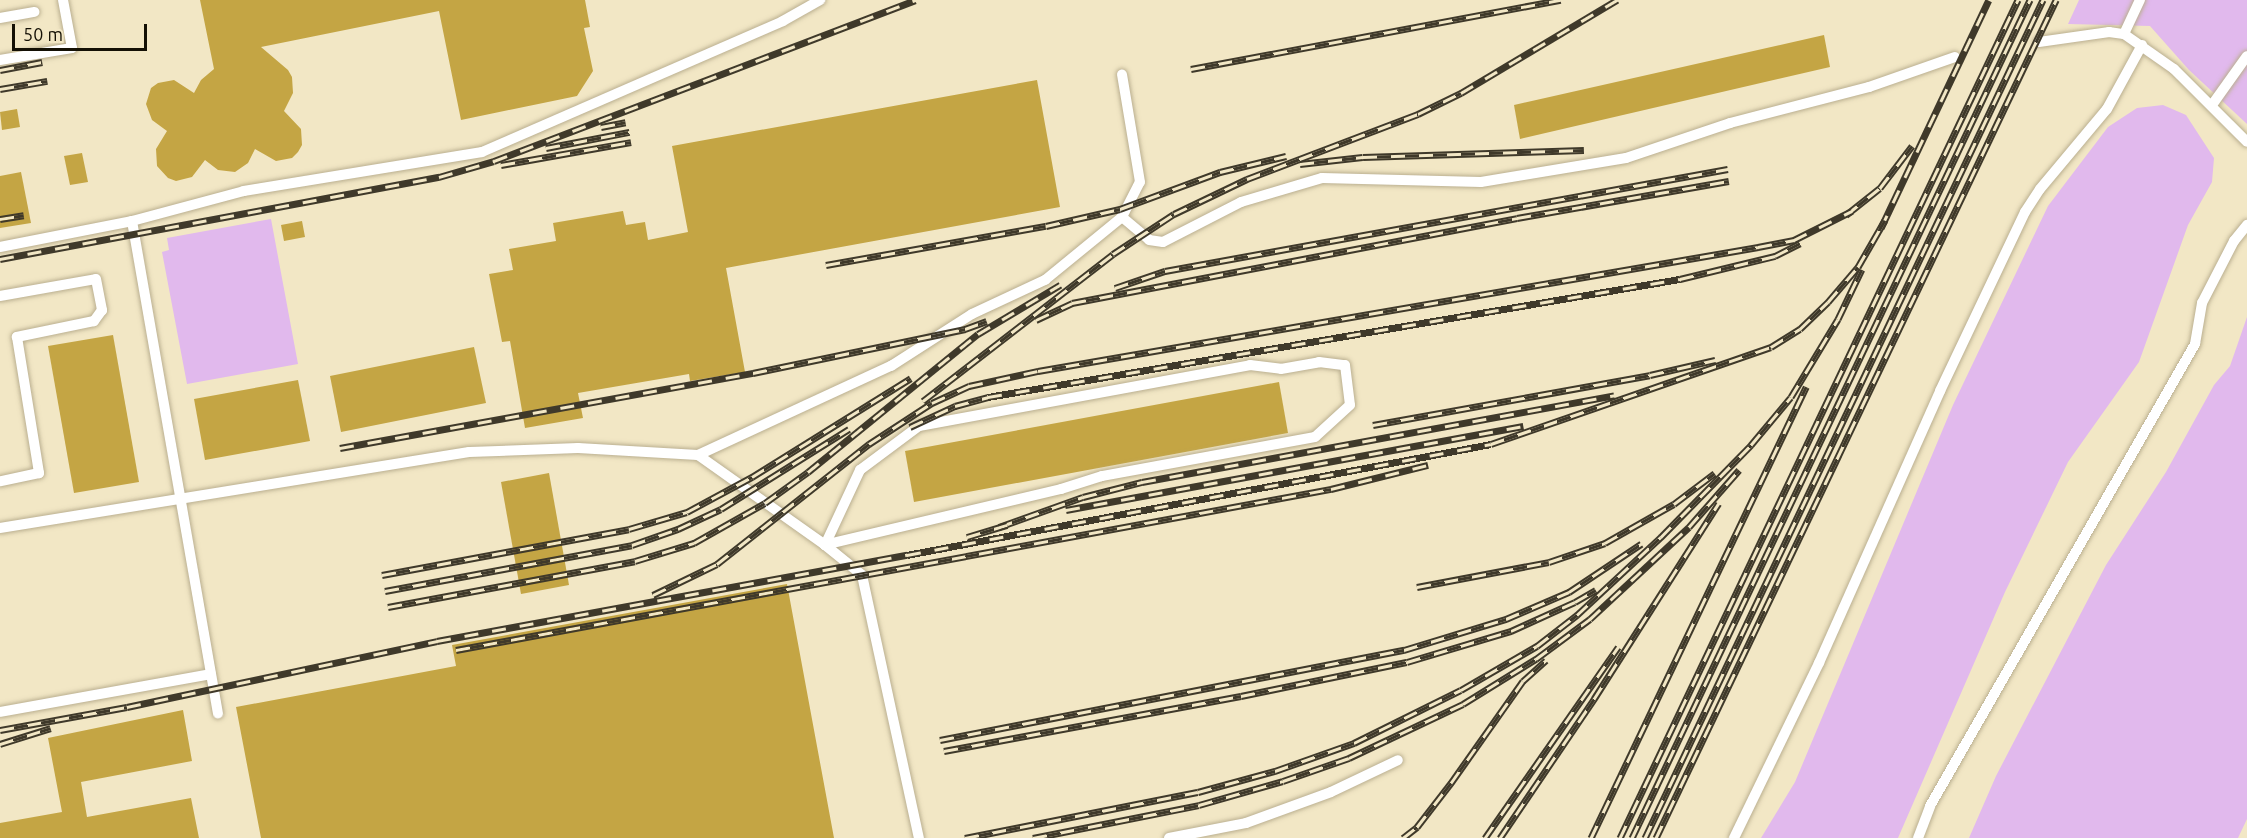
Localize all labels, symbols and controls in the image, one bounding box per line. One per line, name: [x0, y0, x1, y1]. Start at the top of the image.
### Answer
scale bar: [15, 12, 150, 50]
text: 50 m: [23, 24, 63, 44]

